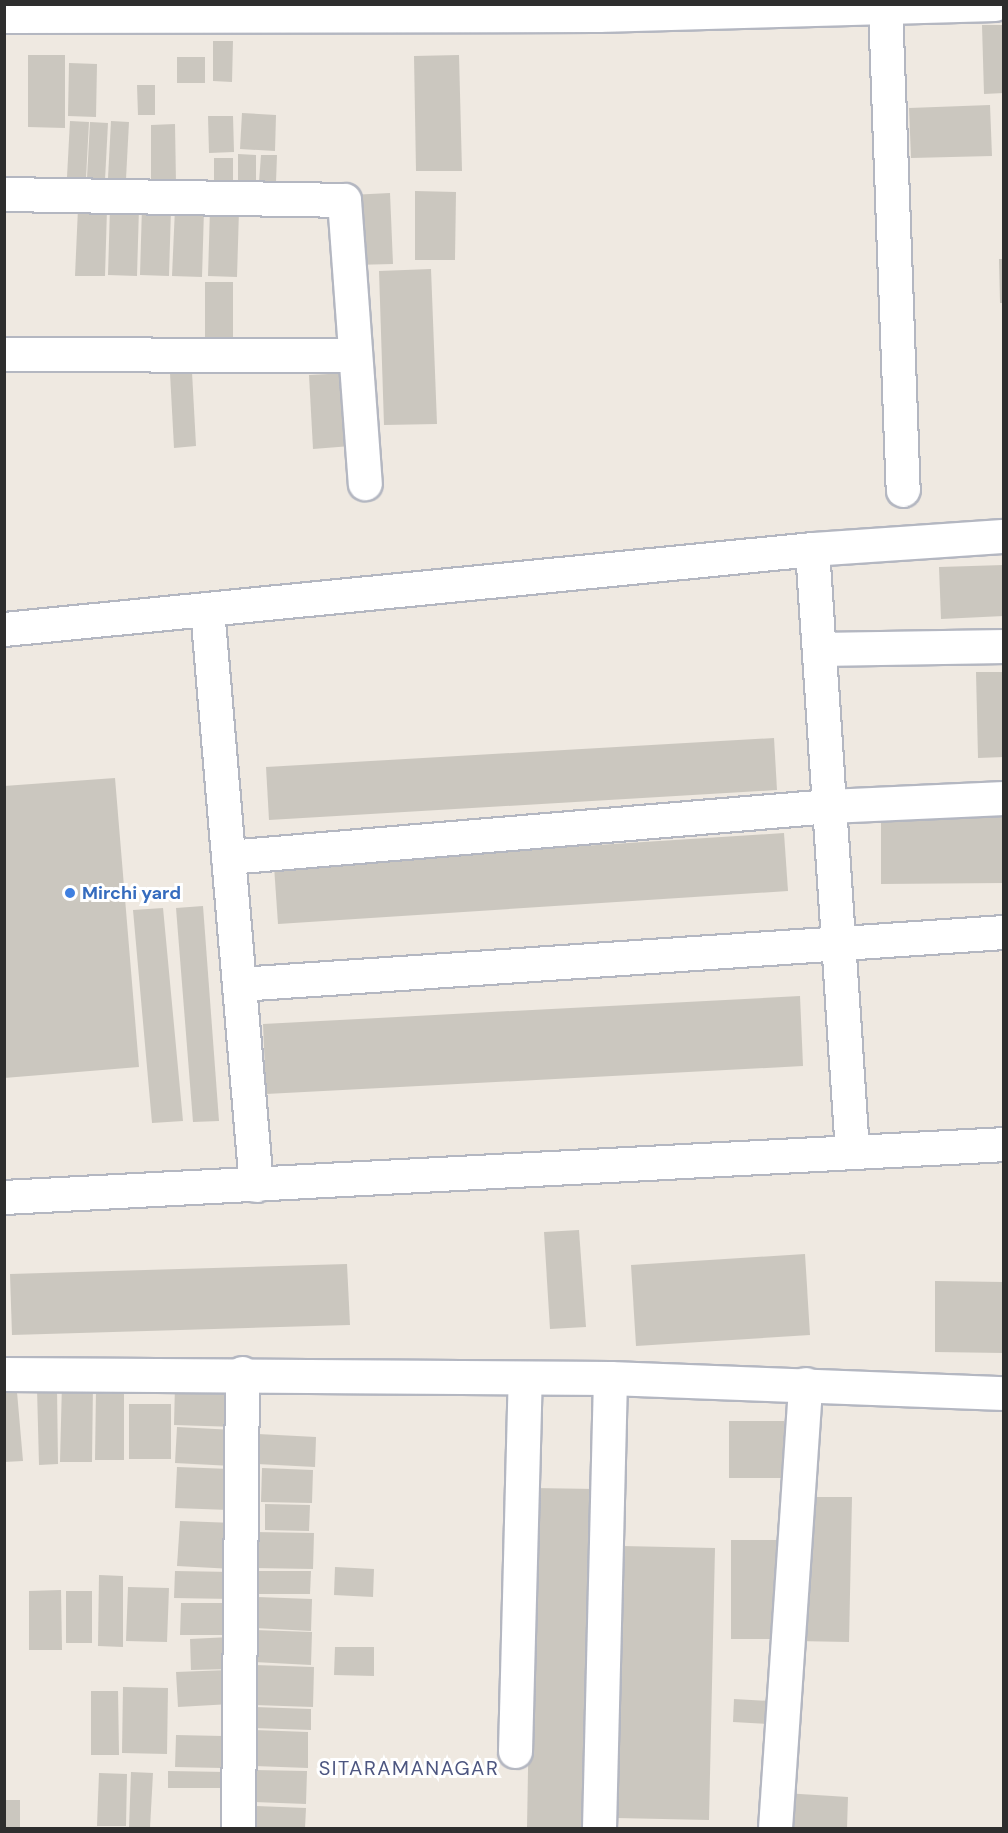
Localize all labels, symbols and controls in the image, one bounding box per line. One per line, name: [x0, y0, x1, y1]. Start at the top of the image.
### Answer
place label: Mirchi yard: [82, 882, 181, 904]
marker: Mirchi yard: [63, 886, 77, 900]
district label: SITARAMANAGAR: [319, 1756, 499, 1780]

